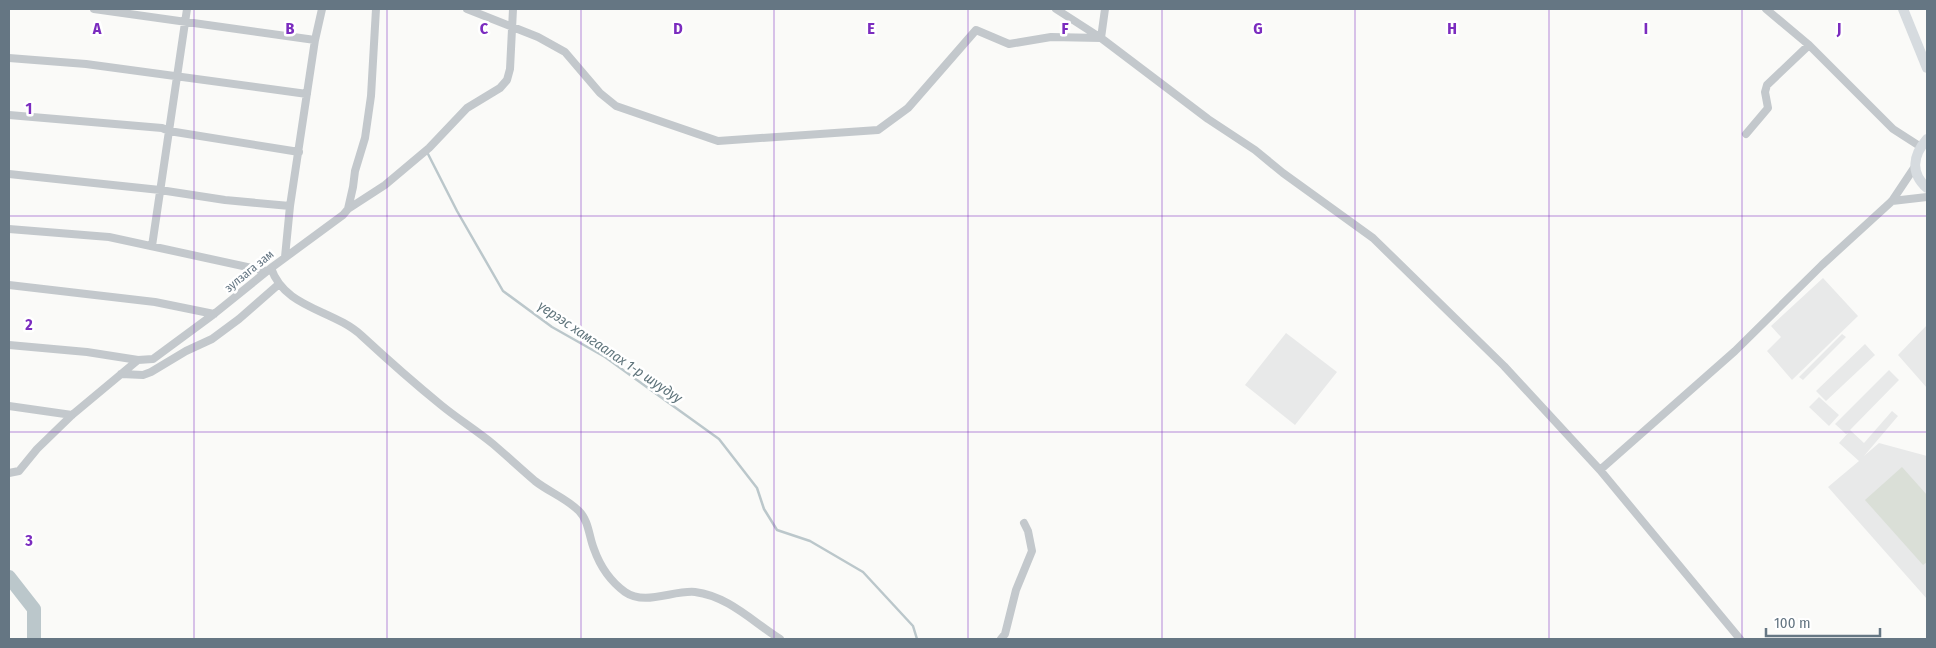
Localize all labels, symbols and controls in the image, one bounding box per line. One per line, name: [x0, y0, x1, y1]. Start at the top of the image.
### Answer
text: A: [92, 19, 102, 38]
text: B: [286, 19, 295, 38]
text: C: [480, 19, 489, 38]
text: D: [673, 19, 683, 38]
text: E: [867, 19, 875, 38]
text: F: [1061, 19, 1069, 38]
text: G: [1253, 19, 1263, 38]
text: H: [1447, 19, 1457, 38]
text: I: [1644, 19, 1648, 38]
text: J: [1836, 19, 1841, 38]
text: 1: [26, 99, 32, 118]
street label: зулзага зам: [222, 247, 276, 295]
water label: үерээс хамгаалах 1-р шуудуу: [535, 297, 686, 407]
text: 2: [24, 315, 33, 334]
text: 3: [24, 531, 33, 550]
scale bar: [1766, 606, 1880, 638]
text: 100 m: [1774, 614, 1811, 632]

